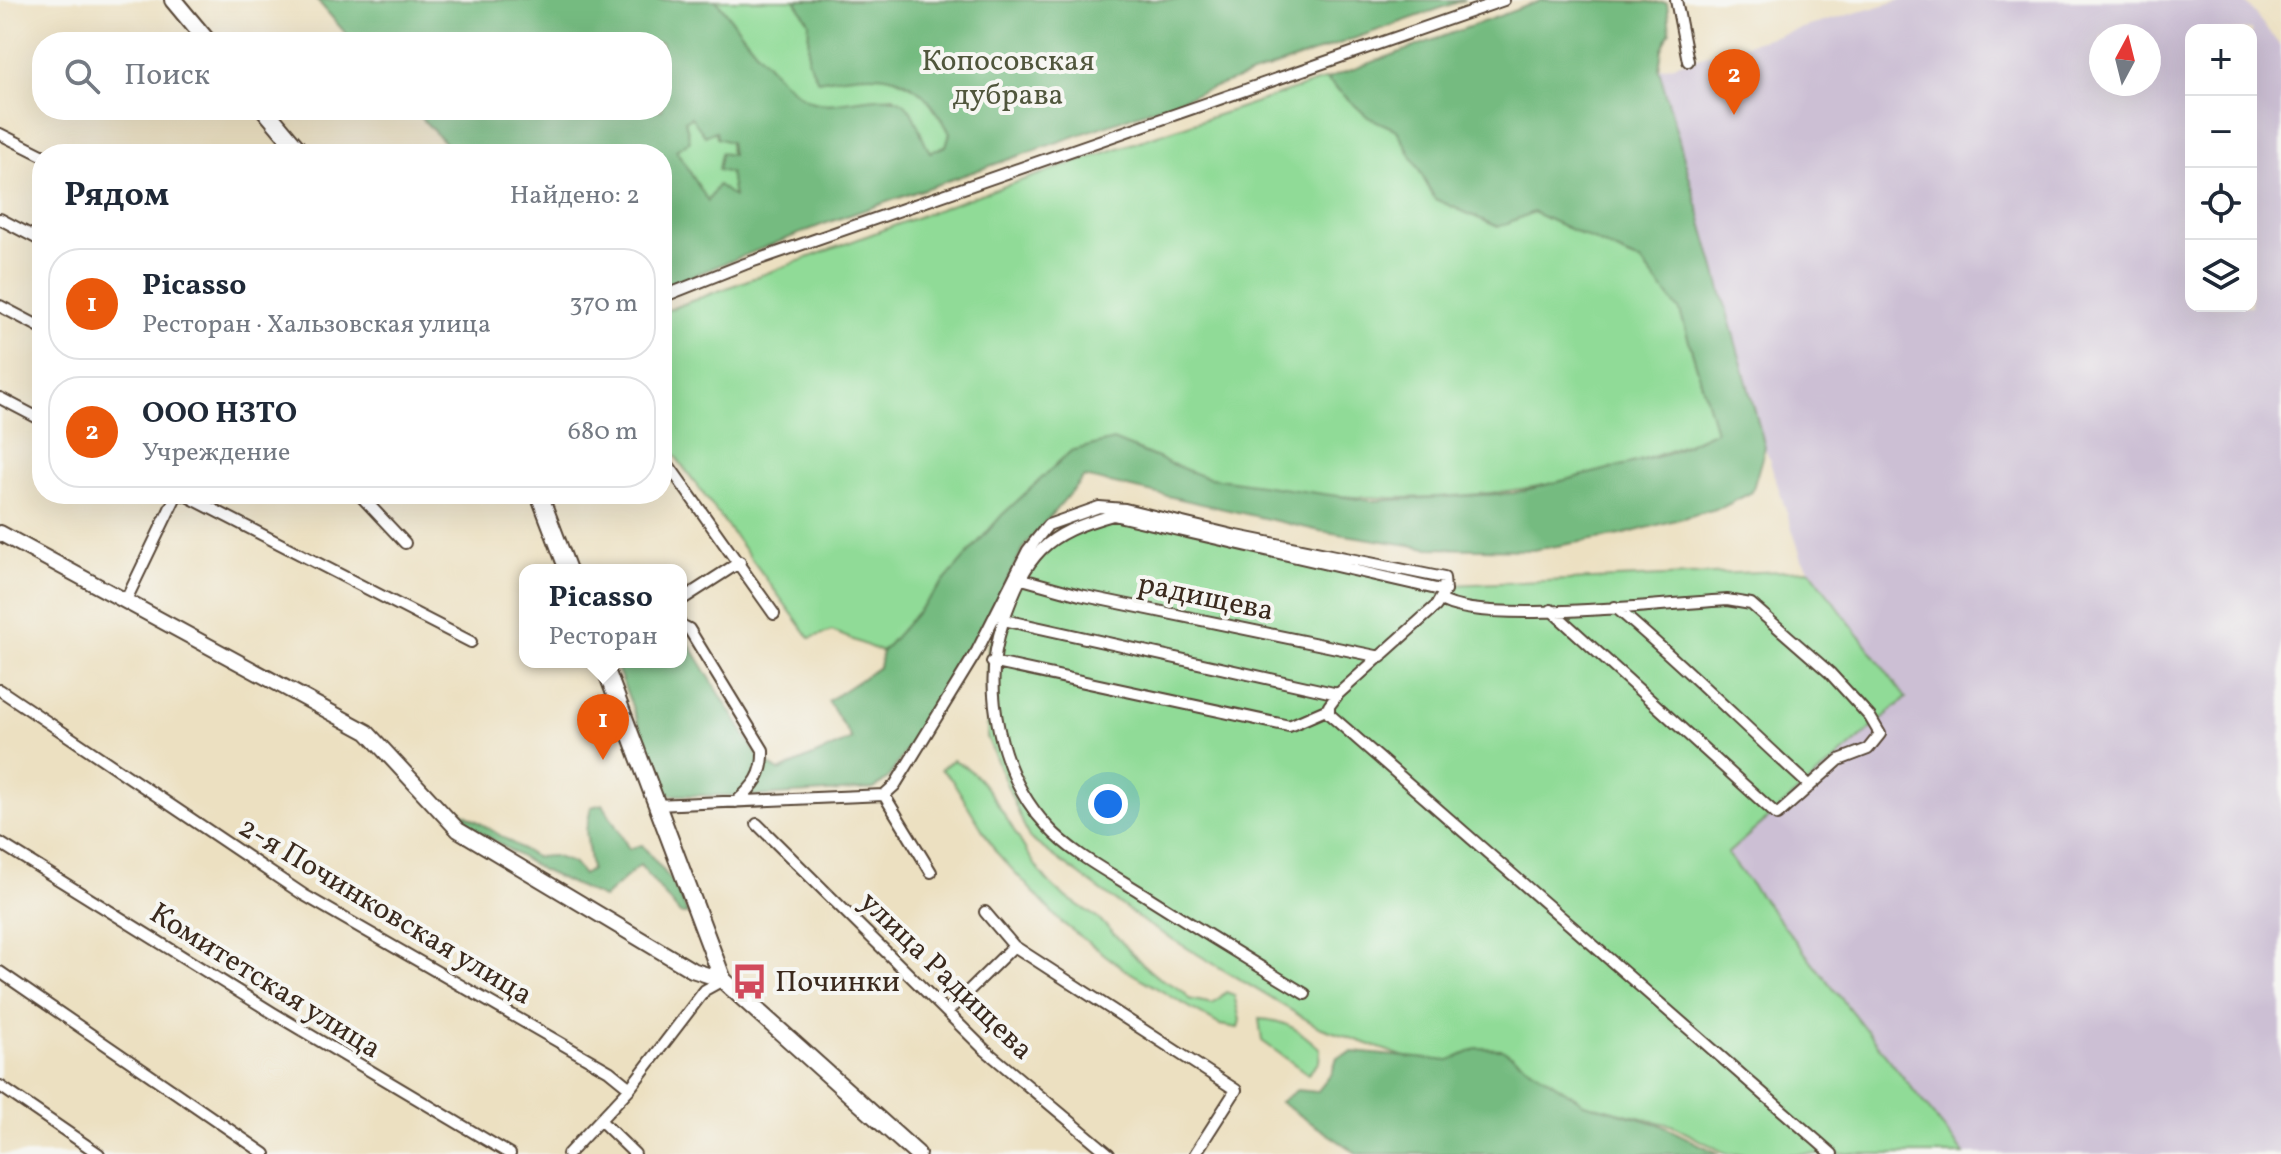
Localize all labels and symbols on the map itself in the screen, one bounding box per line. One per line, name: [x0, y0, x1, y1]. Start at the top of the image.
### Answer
north arrow: [2089, 24, 2161, 96]
park label: Копосовская дубрава: [921, 41, 1095, 117]
pin: 2: [1708, 49, 1760, 115]
street label: радищева: [1134, 563, 1277, 633]
pin: 1: [577, 694, 629, 760]
your location: [1088, 784, 1128, 824]
street label: 2-я Починковская улица: [230, 807, 540, 1016]
street label: улица Радищева: [849, 882, 1042, 1071]
street label: Комитетская улица: [141, 893, 389, 1070]
bus stop icon: Починки: [730, 962, 768, 1000]
place label: Починки: [775, 962, 900, 1004]

